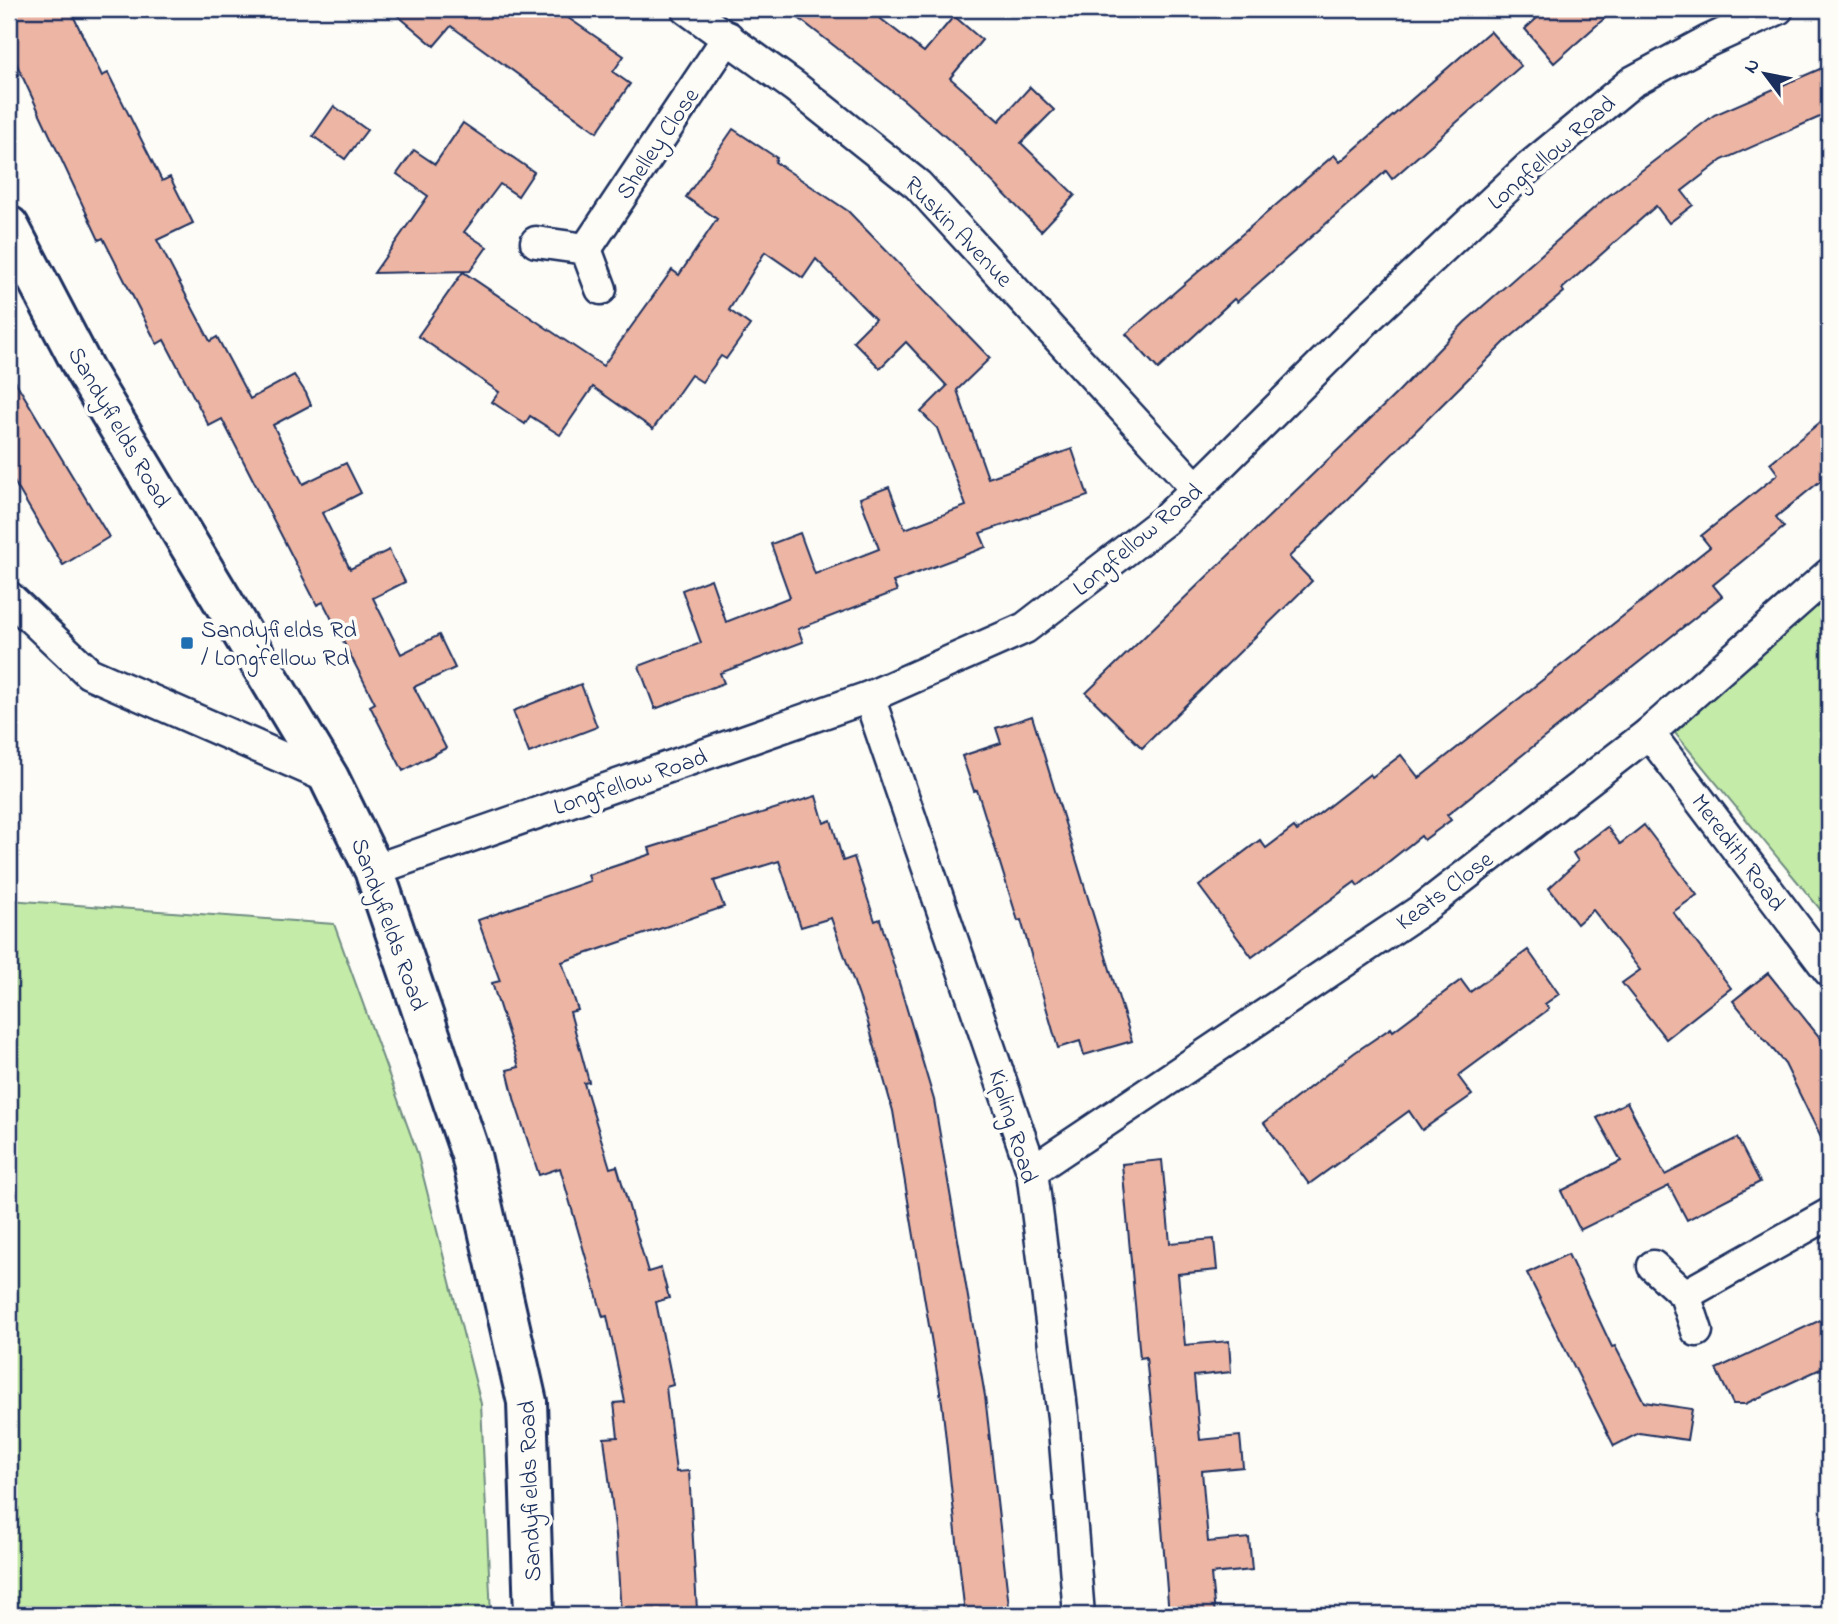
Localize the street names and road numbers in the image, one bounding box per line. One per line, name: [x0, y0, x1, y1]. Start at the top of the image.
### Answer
street label: Shelley Close: [609, 81, 710, 208]
street label: Longfellow Road: [1481, 88, 1625, 220]
street label: Ruskin Avenue: [895, 169, 1020, 297]
street label: Sandyfields Road: [57, 341, 179, 516]
street label: Longfellow Road: [1066, 476, 1212, 606]
street label: Longfellow Road: [549, 741, 713, 826]
street label: Meredith Road: [1681, 787, 1793, 920]
street label: Sandyfields Road: [339, 834, 435, 1017]
street label: Keats Close: [1389, 843, 1502, 940]
street label: Kipling Road: [978, 1065, 1046, 1189]
street label: Sandyfields Road: [511, 1399, 553, 1582]

